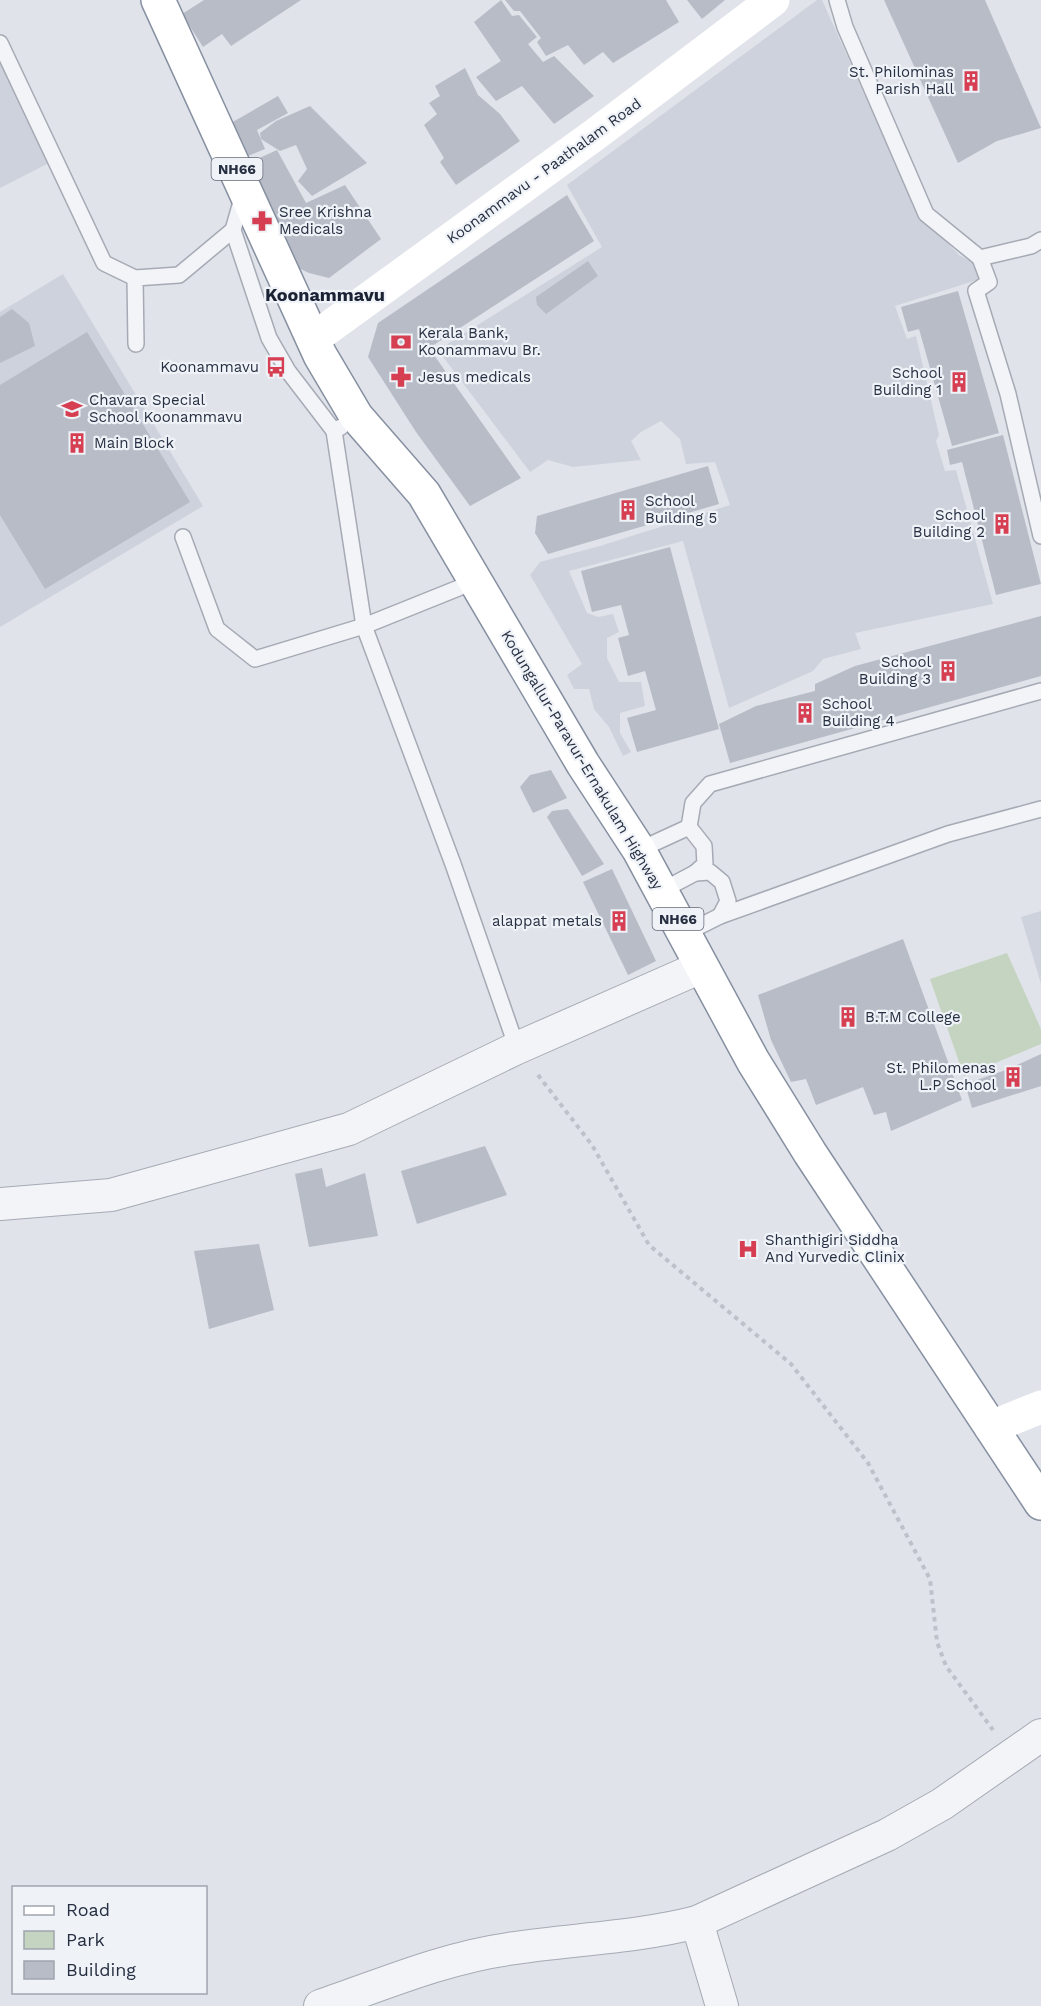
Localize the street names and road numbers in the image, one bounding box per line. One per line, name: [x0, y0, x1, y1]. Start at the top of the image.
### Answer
street label: Koonammavu - Paathalam Road: [443, 94, 645, 248]
road number: NH66: [212, 158, 262, 180]
street label: Kodungallur-Paravur-Ernakulam Highway: [497, 627, 667, 893]
road number: NH66: [652, 908, 704, 930]

